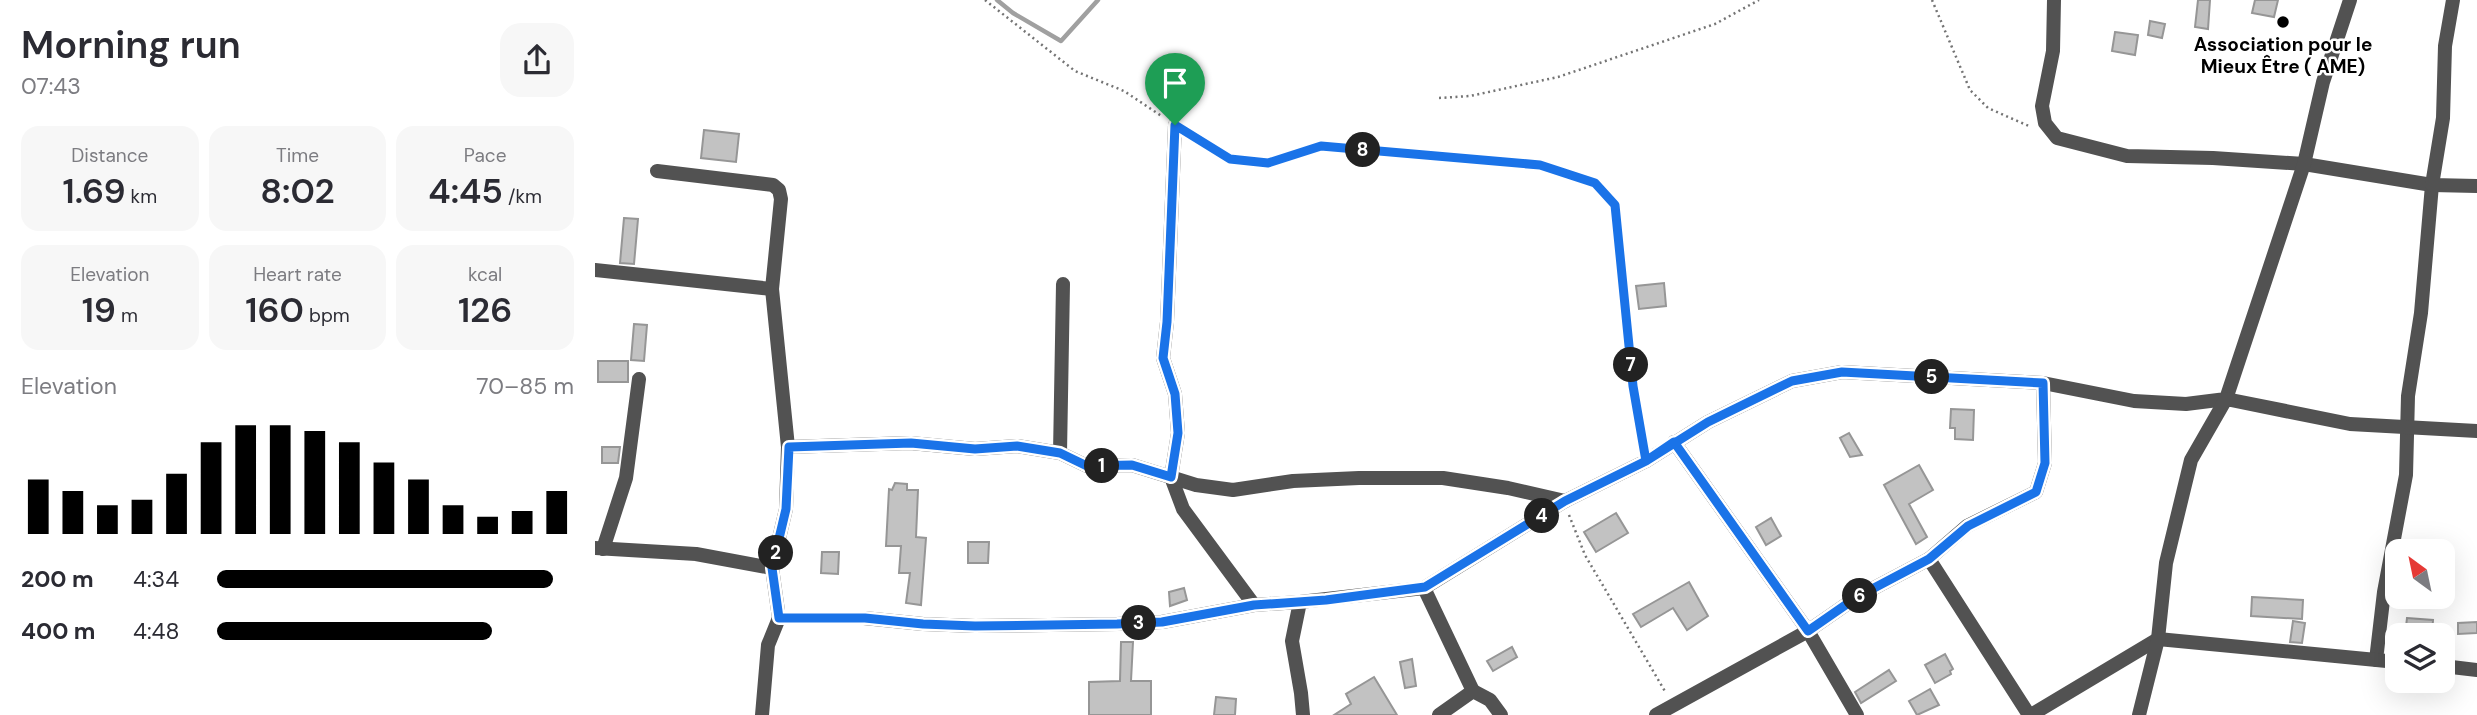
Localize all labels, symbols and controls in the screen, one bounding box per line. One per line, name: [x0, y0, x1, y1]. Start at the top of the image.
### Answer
marker: Association pour le Mieux Être ( AME): [2275, 14, 2291, 30]
text: Morning run: [21, 20, 241, 70]
button: share: [500, 23, 574, 97]
place label: Association pour le Mieux Être ( AME): [2194, 32, 2372, 79]
pin: [1145, 53, 1205, 125]
icon: arrive: [1156, 64, 1194, 102]
text: 07:43: [21, 71, 81, 101]
pin: 8: [1345, 132, 1381, 168]
text: 8: [1356, 137, 1369, 162]
text: Distance: [71, 143, 148, 168]
text: Time: [276, 143, 319, 168]
text: Pace: [464, 143, 506, 168]
text: 1.69: [63, 168, 126, 214]
text: 8:02: [260, 168, 335, 214]
text: 4:45: [428, 168, 503, 214]
text: km: [126, 184, 157, 209]
text: /km: [503, 184, 542, 209]
text: Elevation: [70, 262, 149, 287]
text: Heart rate: [253, 262, 342, 287]
text: kcal: [468, 262, 502, 287]
text: 19: [82, 287, 116, 333]
text: 160: [245, 287, 304, 333]
text: 126: [458, 287, 512, 333]
text: m: [116, 303, 138, 328]
text: bpm: [304, 303, 350, 328]
pin: 7: [1613, 348, 1649, 382]
text: 7: [1625, 352, 1636, 377]
pin: 5: [1915, 360, 1949, 394]
text: 5: [1926, 364, 1937, 389]
text: Elevation: [21, 371, 117, 401]
text: 70–85 m: [476, 371, 574, 401]
pin: 1: [1085, 448, 1119, 484]
text: 1: [1098, 453, 1105, 478]
pin: 4: [1525, 498, 1559, 534]
text: 4: [1535, 503, 1548, 528]
pin: 2: [759, 536, 793, 570]
north arrow: [2385, 539, 2455, 609]
map controls: [2385, 539, 2455, 693]
text: 2: [770, 540, 781, 565]
text: 200 m: [21, 564, 94, 594]
text: 4:34: [133, 564, 179, 594]
pin: 6: [1843, 578, 1877, 614]
text: 6: [1853, 583, 1866, 608]
pin: 3: [1121, 606, 1157, 640]
text: 3: [1133, 610, 1144, 635]
text: 400 m: [21, 616, 95, 646]
text: 4:48: [133, 616, 180, 646]
button: layers: [2385, 623, 2455, 693]

